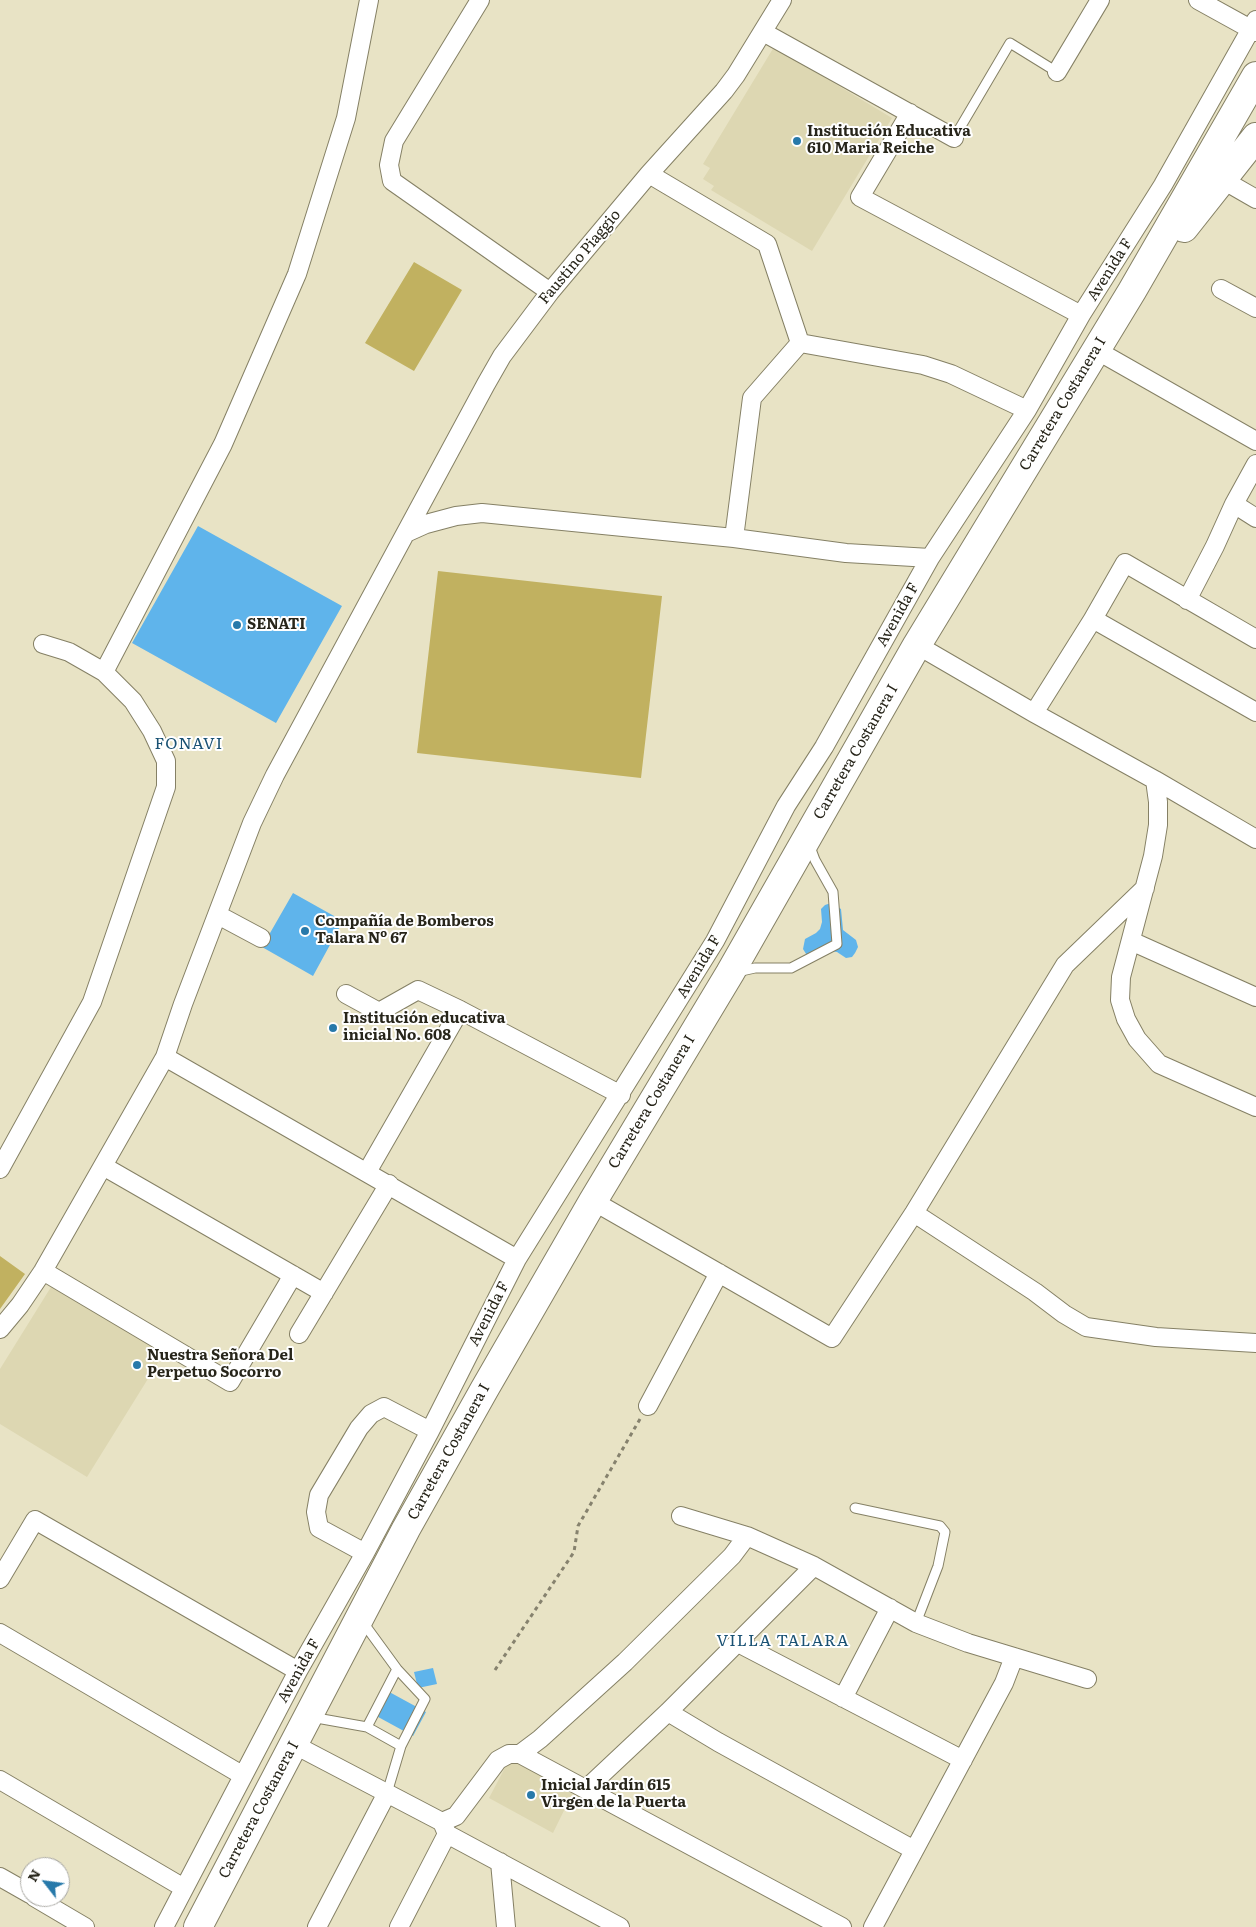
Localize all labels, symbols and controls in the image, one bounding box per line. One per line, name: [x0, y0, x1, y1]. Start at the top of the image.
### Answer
place label: Institución Educativa 610 Maria Reiche: [807, 123, 971, 158]
marker: Institución Educativa 610 Maria Reiche: [791, 135, 803, 147]
street label: Faustino Piaggio: [535, 206, 625, 308]
street label: Avenida F: [1084, 235, 1136, 305]
street label: Carretera Costanera I: [1016, 334, 1110, 474]
street label: Avenida F: [873, 580, 923, 650]
place label: SENATI: [247, 616, 305, 634]
marker: SENATI: [231, 619, 243, 631]
street label: Carretera Costanera I: [810, 681, 902, 823]
district label: FONAVI: [154, 734, 224, 754]
place label: Compañía de Bomberos Talara Nº 67: [315, 913, 494, 948]
marker: Compañía de Bomberos Talara Nº 67: [299, 925, 311, 937]
street label: Avenida F: [673, 932, 725, 1002]
place label: Institución educativa inicial No. 608: [343, 1010, 505, 1045]
marker: Institución educativa inicial No. 608: [327, 1022, 339, 1034]
street label: Carretera Costanera I: [605, 1032, 699, 1172]
street label: Avenida F: [465, 1279, 513, 1349]
place label: Nuestra Señora Del Perpetuo Socorro: [147, 1347, 293, 1382]
marker: Nuestra Señora Del Perpetuo Socorro: [131, 1359, 143, 1371]
street label: Carretera Costanera I: [404, 1381, 494, 1523]
district label: VILLA TALARA: [715, 1631, 851, 1651]
street label: Avenida F: [274, 1636, 324, 1706]
street label: Carretera Costanera I: [215, 1738, 303, 1882]
place label: Inicial Jardín 615 Virgen de la Puerta: [541, 1777, 686, 1812]
marker: Inicial Jardín 615 Virgen de la Puerta: [525, 1789, 537, 1801]
north arrow: [20, 1857, 70, 1907]
text: N: [21, 1865, 44, 1885]

